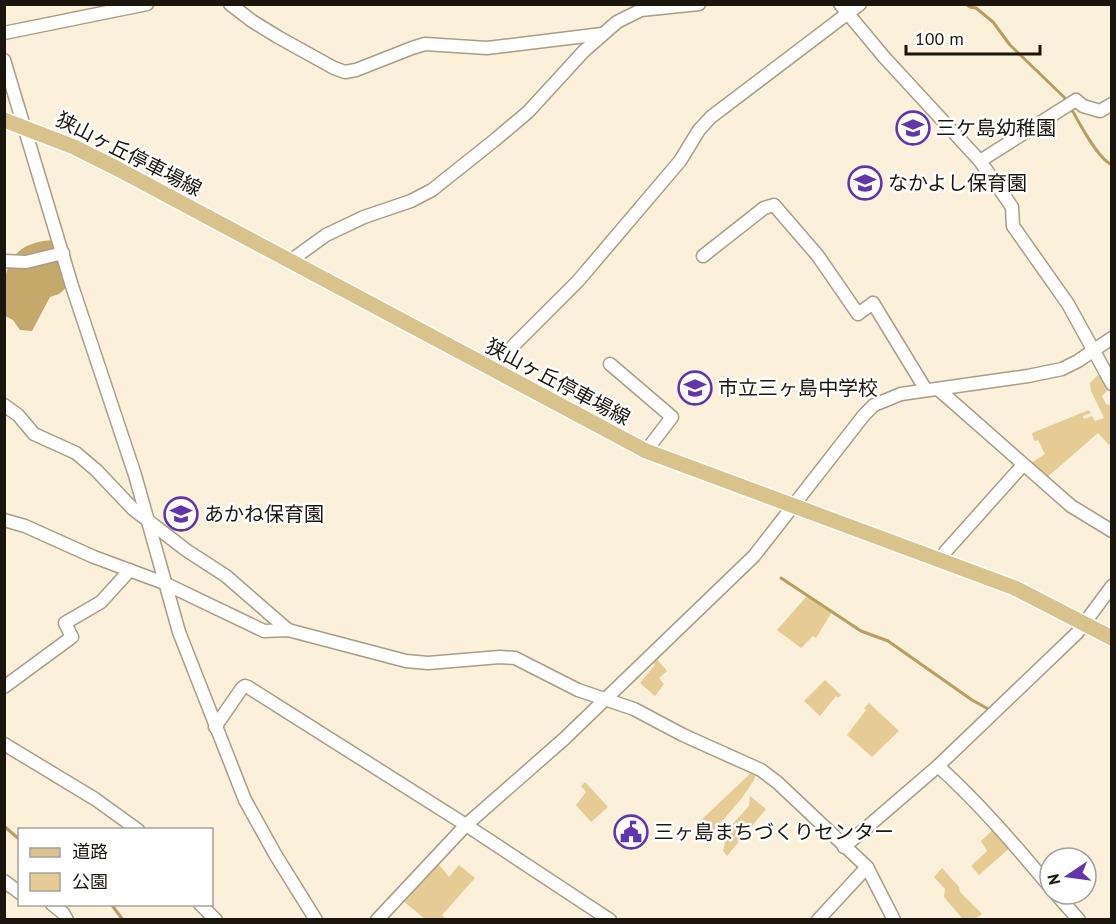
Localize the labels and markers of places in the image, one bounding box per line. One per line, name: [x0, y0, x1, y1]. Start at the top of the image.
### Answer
school or university icon: 三ケ島幼稚園: [895, 110, 931, 146]
place label: 三ケ島幼稚園: [936, 115, 1056, 141]
school or university icon: なかよし保育園: [847, 165, 883, 201]
place label: なかよし保育園: [888, 170, 1027, 196]
school or university icon: 市立三ヶ島中学校: [677, 370, 713, 406]
place label: 市立三ヶ島中学校: [718, 375, 878, 401]
school or university icon: あかね保育園: [163, 496, 199, 532]
place label: あかね保育園: [204, 501, 324, 527]
public building icon: 三ヶ島まちづくりセンター: [613, 814, 649, 850]
place label: 三ヶ島まちづくりセンター: [654, 819, 894, 845]

